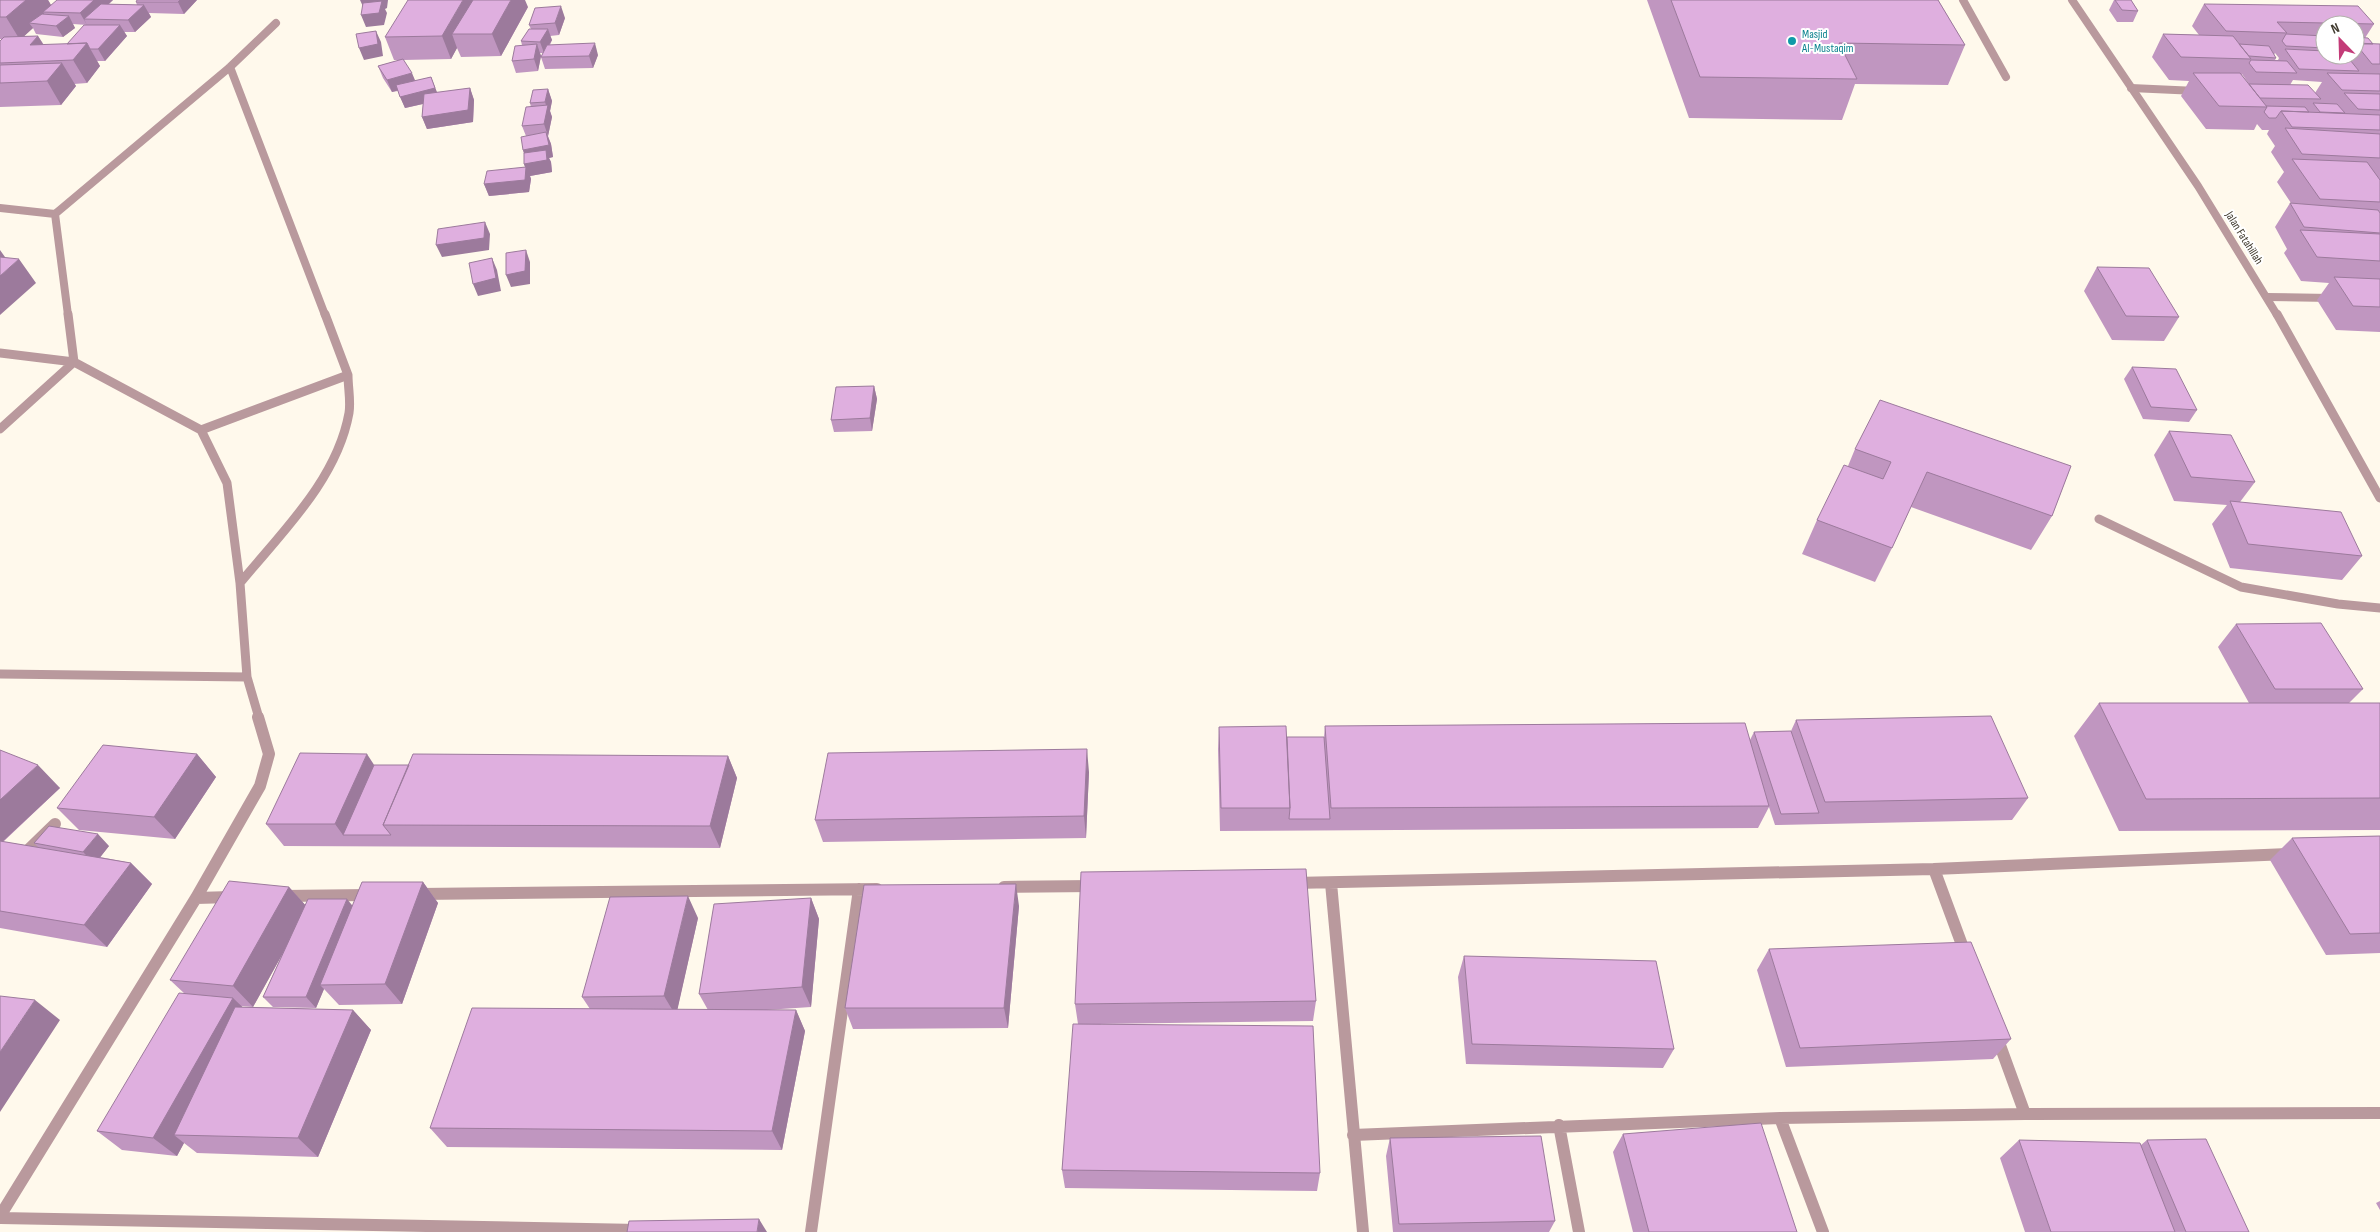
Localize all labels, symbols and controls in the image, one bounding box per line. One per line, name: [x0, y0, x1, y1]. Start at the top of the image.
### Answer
north arrow: [2315, 15, 2365, 65]
text: N: [2328, 19, 2342, 38]
place label: Masjid Al-Mustaqim: [1801, 27, 1854, 56]
marker: Masjid Al-Mustaqim: [1786, 35, 1798, 47]
street label: Jalan Fatahillah: [2221, 208, 2266, 267]

